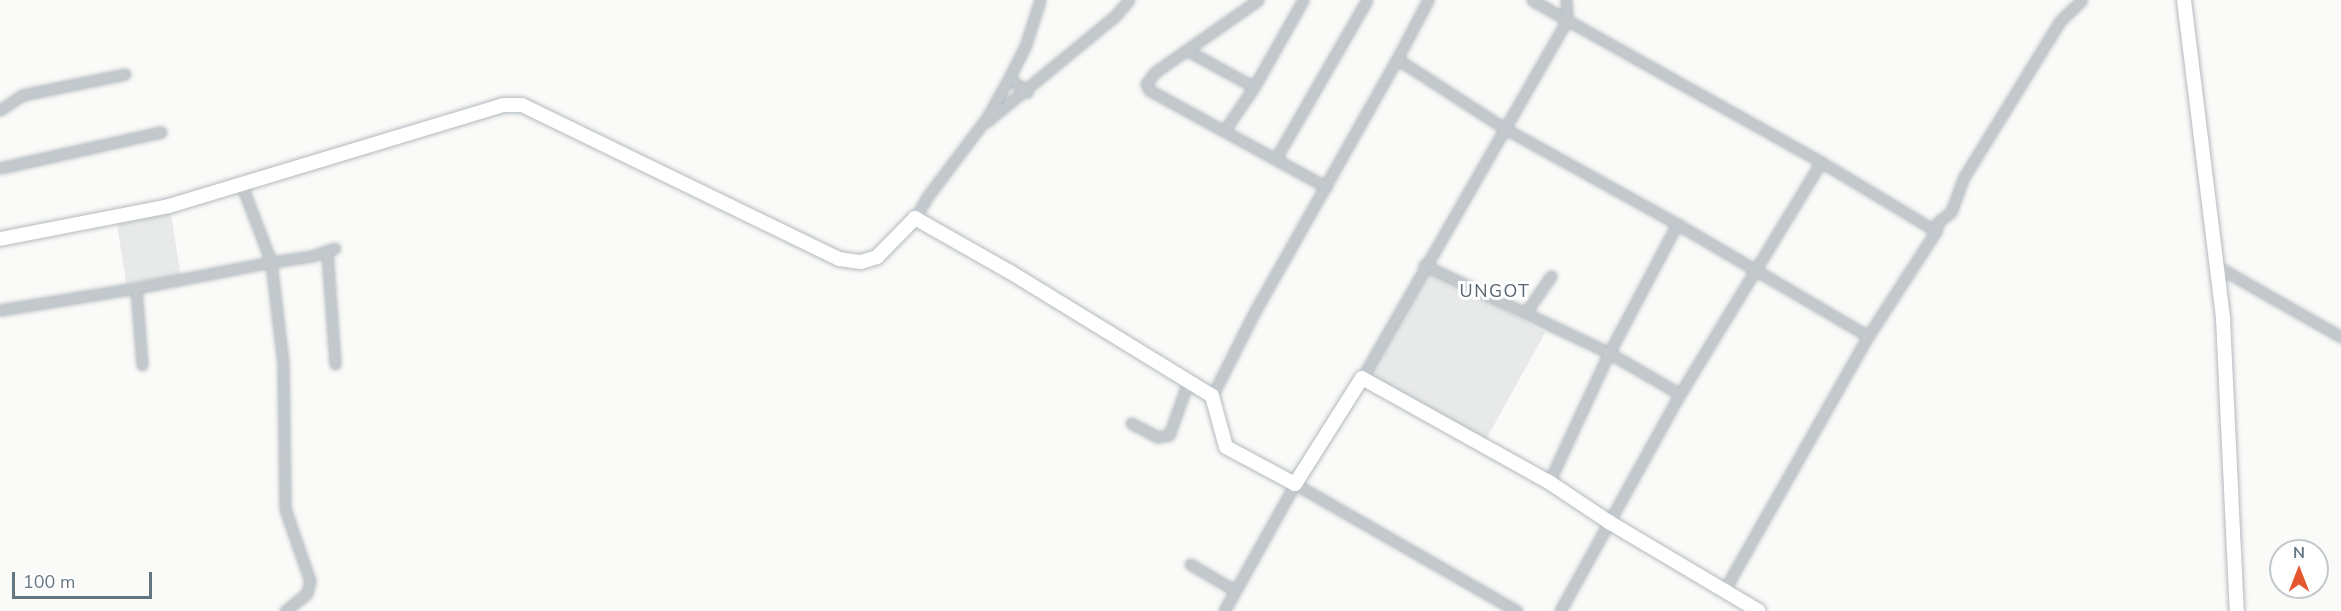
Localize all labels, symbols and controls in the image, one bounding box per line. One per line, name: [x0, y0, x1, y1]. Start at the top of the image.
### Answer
district label: UNGOT: [1460, 280, 1530, 302]
north arrow: [2269, 539, 2329, 599]
text: N: [2293, 542, 2305, 564]
scale bar: [15, 560, 154, 598]
text: 100 m: [23, 570, 75, 594]

